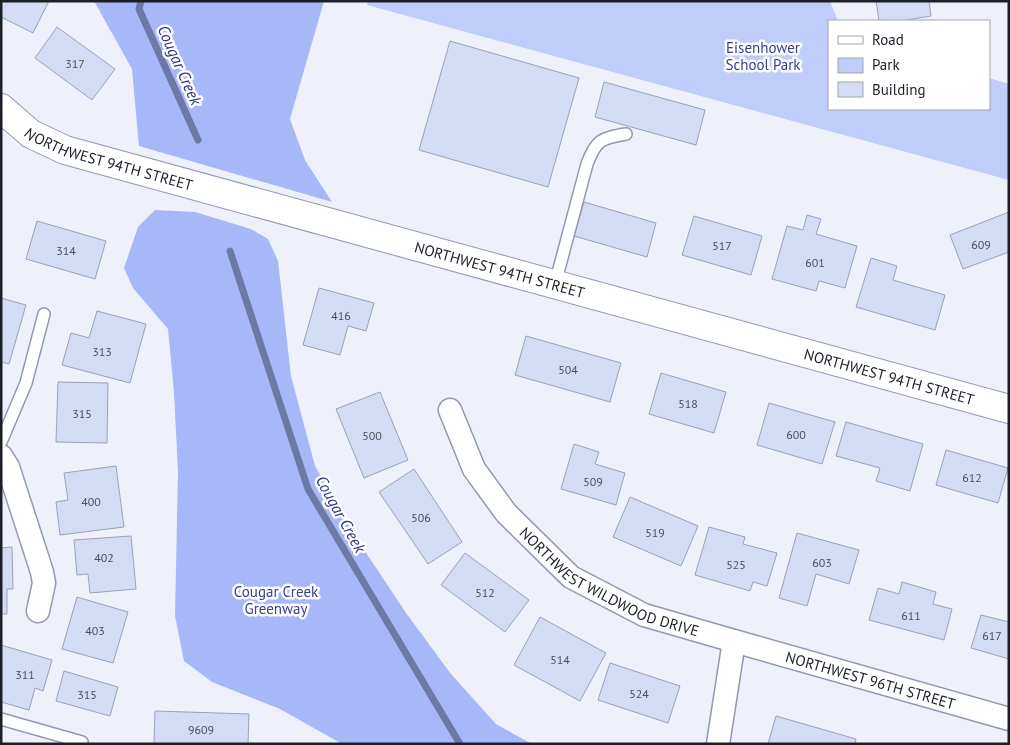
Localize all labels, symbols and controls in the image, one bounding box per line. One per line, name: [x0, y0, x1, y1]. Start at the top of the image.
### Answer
legend: [828, 20, 990, 110]
water label: Cougar Creek: [154, 22, 207, 109]
text: Road: [872, 30, 904, 49]
park label: Eisenhower School Park: [726, 38, 801, 74]
text: Park: [872, 55, 900, 74]
house number: 317: [65, 56, 85, 71]
text: Building: [872, 80, 926, 99]
street label: NORTHWEST 94TH STREET: [21, 123, 196, 194]
street label: NORTHWEST 94TH STREET: [413, 237, 587, 302]
house number: 609: [971, 237, 991, 252]
house number: 517: [712, 238, 732, 253]
house number: 314: [56, 243, 76, 258]
house number: 601: [805, 255, 825, 270]
house number: 416: [331, 308, 351, 323]
house number: 313: [92, 344, 112, 359]
street label: NORTHWEST 94TH STREET: [802, 344, 977, 409]
house number: 504: [558, 362, 578, 377]
house number: 518: [678, 396, 698, 411]
house number: 315: [72, 406, 92, 421]
house number: 600: [786, 427, 806, 442]
house number: 500: [362, 428, 382, 443]
house number: 612: [962, 470, 982, 485]
water label: Cougar Creek: [312, 472, 371, 557]
house number: 509: [583, 474, 603, 489]
house number: 400: [81, 494, 101, 509]
house number: 506: [411, 510, 431, 525]
street label: NORTHWEST WILDWOOD DRIVE: [516, 523, 701, 640]
house number: 519: [645, 525, 665, 540]
house number: 402: [94, 550, 114, 565]
house number: 603: [812, 555, 832, 570]
house number: 525: [726, 557, 746, 572]
park label: Cougar Creek Greenway: [234, 582, 319, 618]
house number: 512: [475, 585, 495, 600]
house number: 611: [901, 608, 921, 623]
house number: 403: [85, 623, 105, 638]
house number: 617: [982, 628, 1002, 643]
street label: NORTHWEST 96TH STREET: [784, 647, 958, 713]
house number: 514: [550, 652, 570, 667]
house number: 311: [15, 667, 35, 682]
house number: 524: [629, 686, 649, 701]
house number: 315: [77, 687, 97, 702]
house number: 9609: [188, 722, 214, 737]

